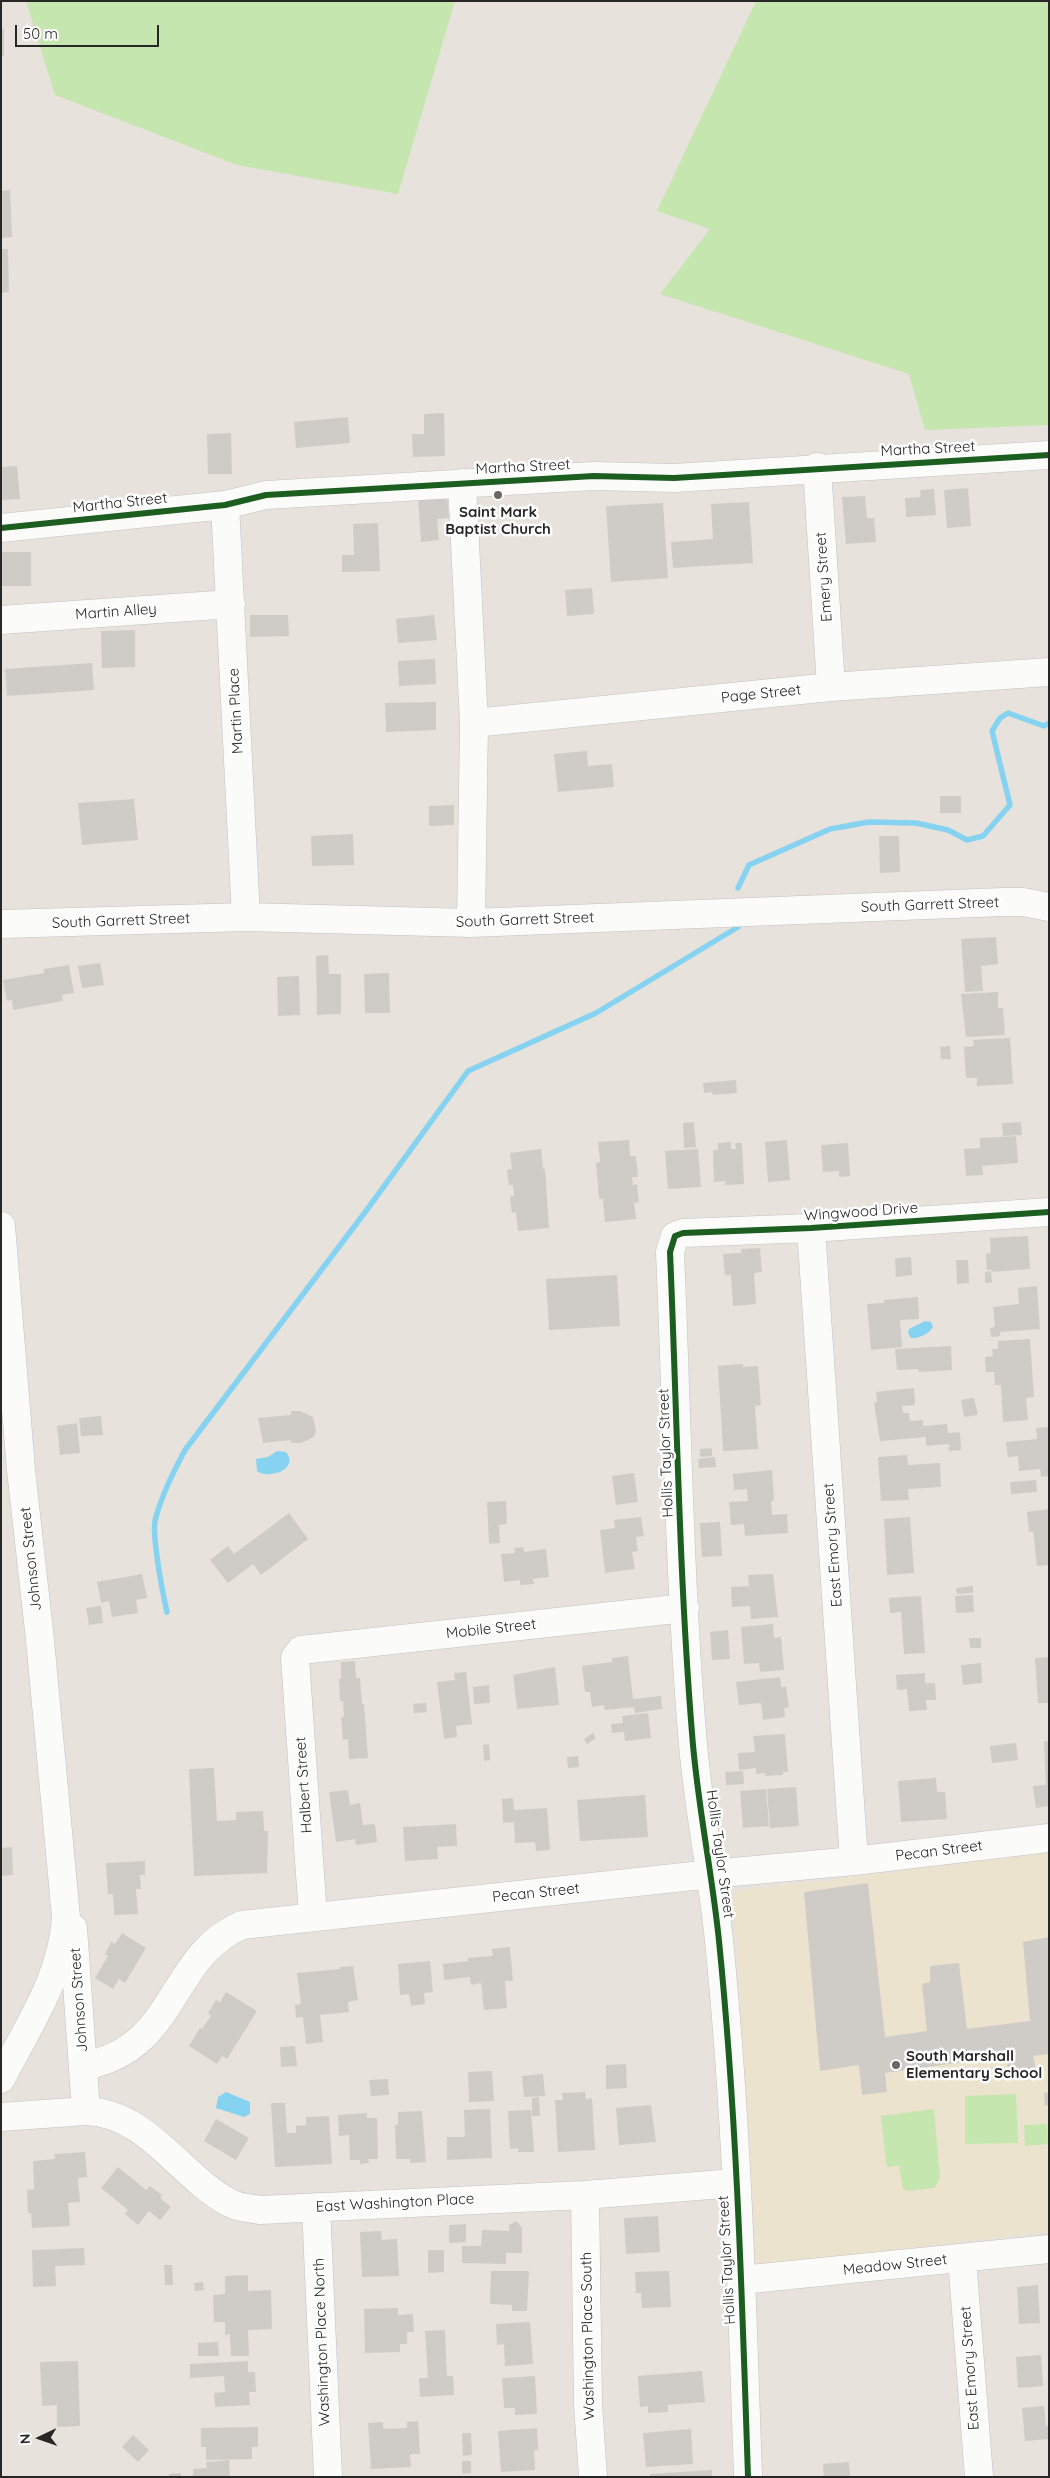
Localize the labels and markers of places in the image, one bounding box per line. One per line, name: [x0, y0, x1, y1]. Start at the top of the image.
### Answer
marker: Saint Mark Baptist Church: [492, 489, 504, 501]
place label: Saint Mark Baptist Church: [445, 503, 551, 538]
place label: South Marshall Elementary School: [906, 2047, 1042, 2082]
marker: South Marshall Elementary School: [890, 2059, 902, 2071]

